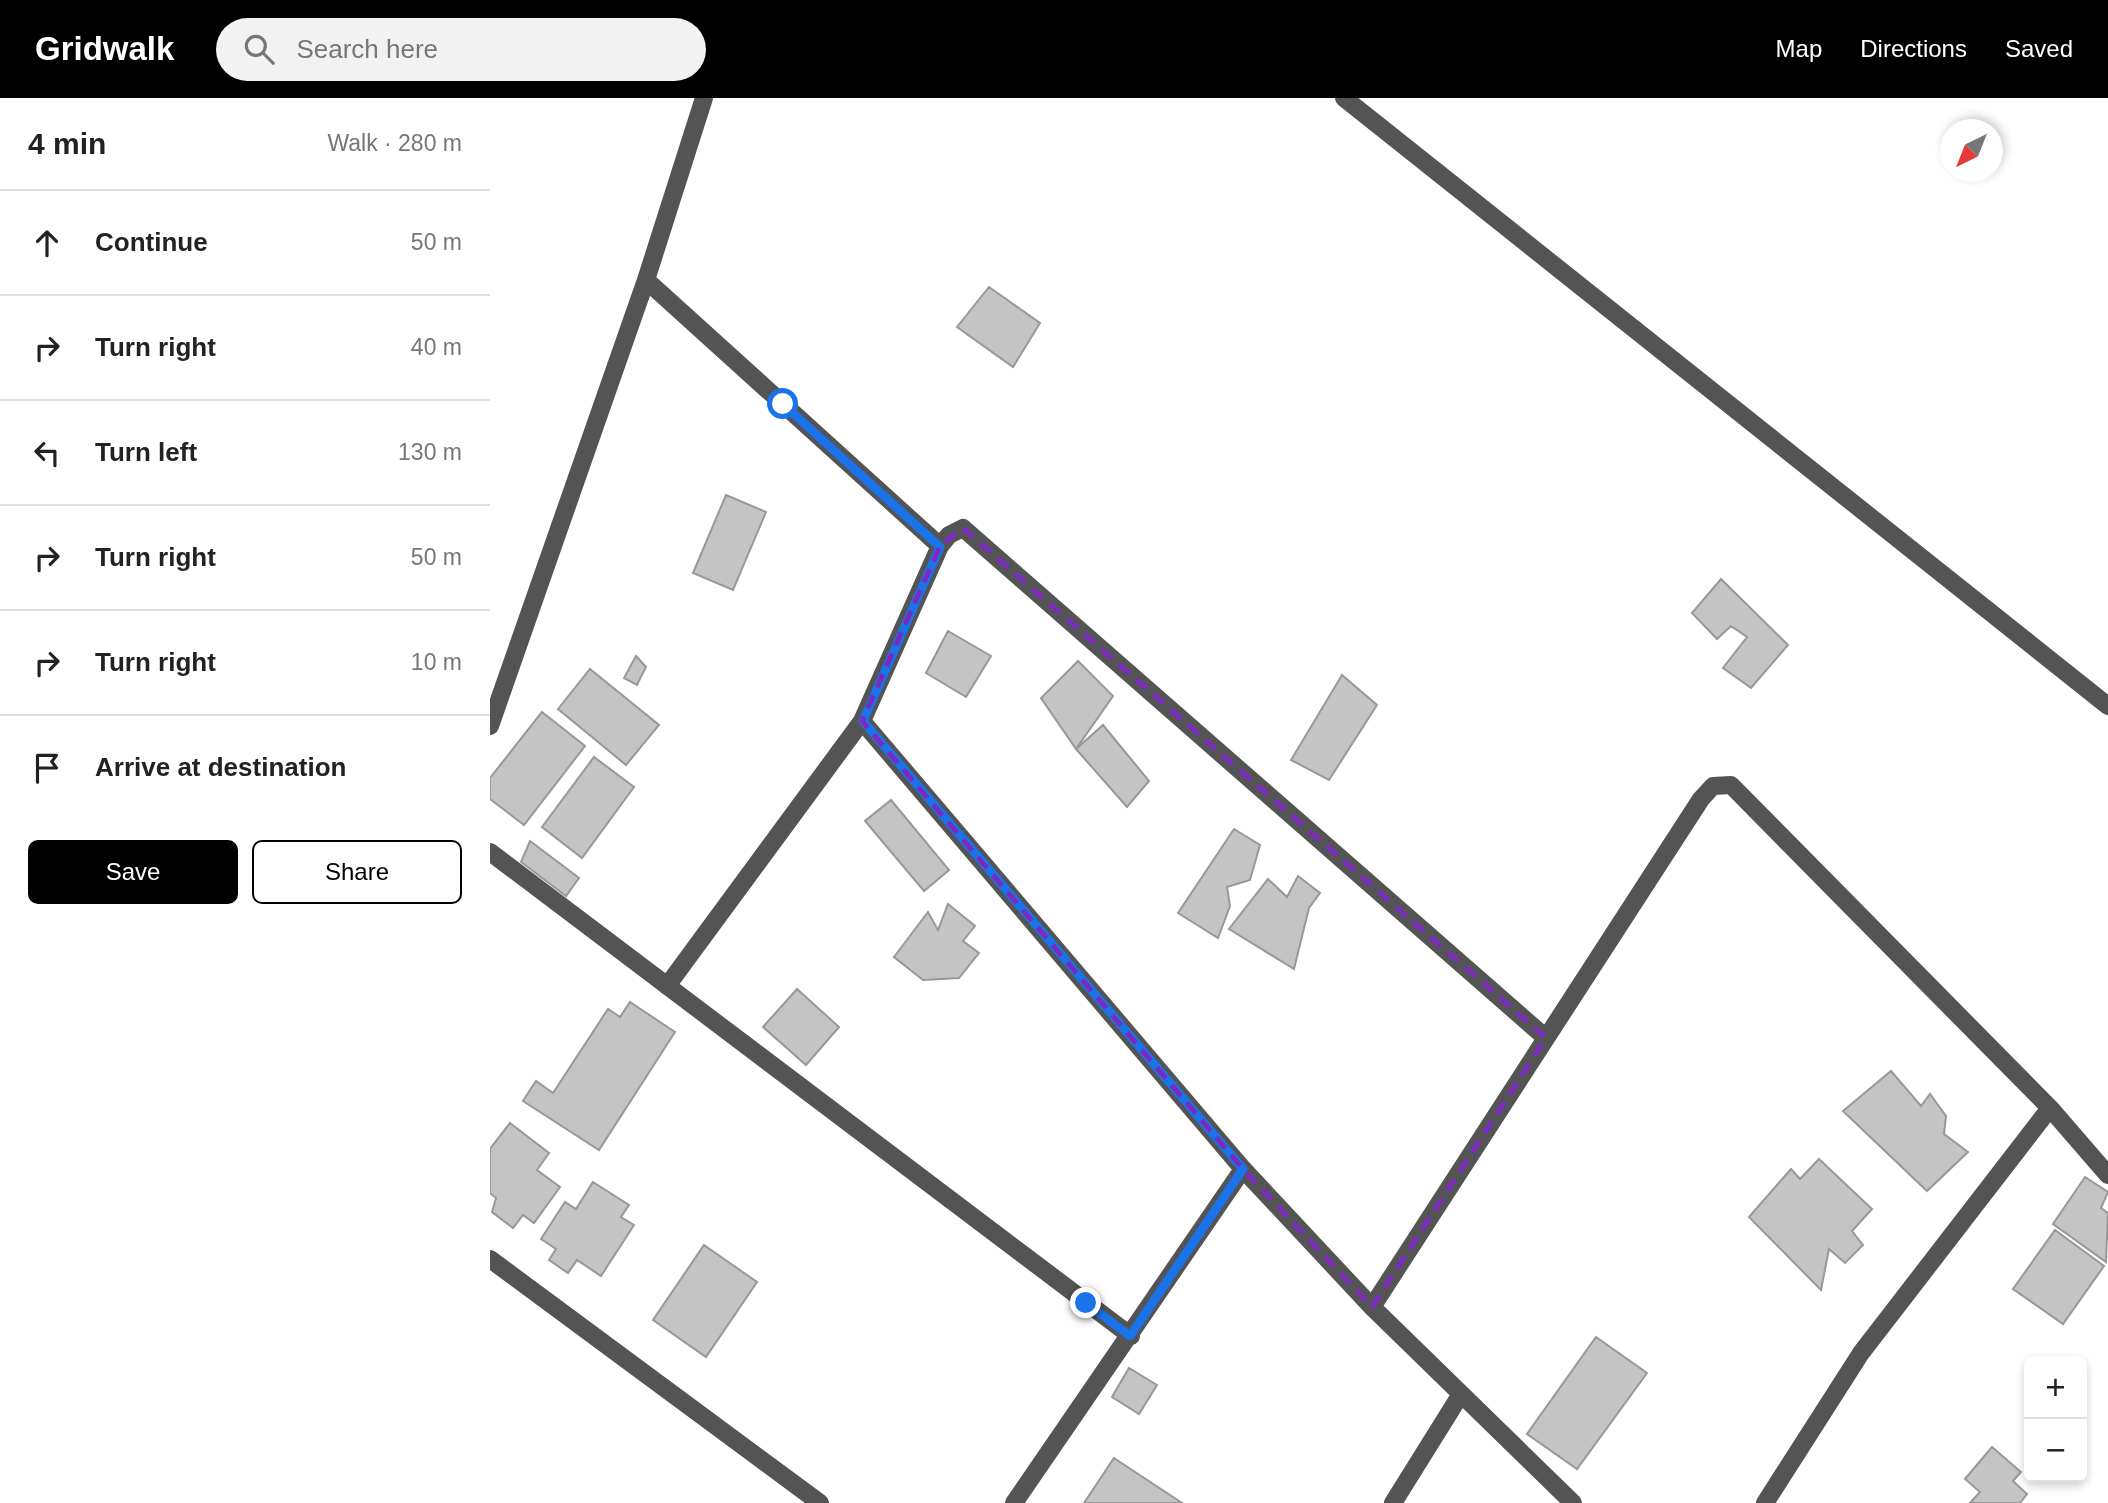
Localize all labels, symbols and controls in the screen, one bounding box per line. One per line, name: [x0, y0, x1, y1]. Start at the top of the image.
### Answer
search box: [216, 18, 706, 81]
text: Gridwalk: [35, 30, 174, 67]
icon: search: [240, 30, 278, 68]
text: Search here: [296, 34, 438, 64]
text: Map: [1776, 35, 1822, 62]
text: Directions: [1860, 35, 1967, 62]
text: Saved: [2005, 35, 2073, 62]
north arrow: [1940, 119, 2003, 182]
text: 4 min: [28, 127, 106, 160]
text: Walk · 280 m: [327, 130, 462, 156]
icon: ahead: [28, 224, 66, 262]
text: Continue: [95, 227, 208, 257]
text: 50 m: [411, 229, 462, 255]
icon: right: [28, 329, 66, 367]
text: Turn right: [95, 332, 216, 362]
text: 40 m: [411, 334, 462, 360]
route start: [767, 388, 798, 419]
icon: left: [28, 434, 66, 472]
text: Turn left: [95, 437, 197, 467]
text: 130 m: [398, 439, 462, 465]
icon: right: [28, 539, 66, 577]
text: Turn right: [95, 542, 216, 572]
text: 50 m: [411, 544, 462, 570]
icon: right: [28, 644, 66, 682]
text: Turn right: [95, 647, 216, 677]
text: 10 m: [411, 649, 462, 675]
icon: arrive: [28, 749, 66, 787]
text: Arrive at destination: [95, 752, 346, 782]
button: Save: [28, 840, 238, 904]
button: Share: [252, 840, 462, 904]
route end: [1070, 1287, 1101, 1318]
map controls: [2024, 1356, 2087, 1482]
button: +: [2024, 1356, 2087, 1419]
button: −: [2024, 1419, 2087, 1482]

